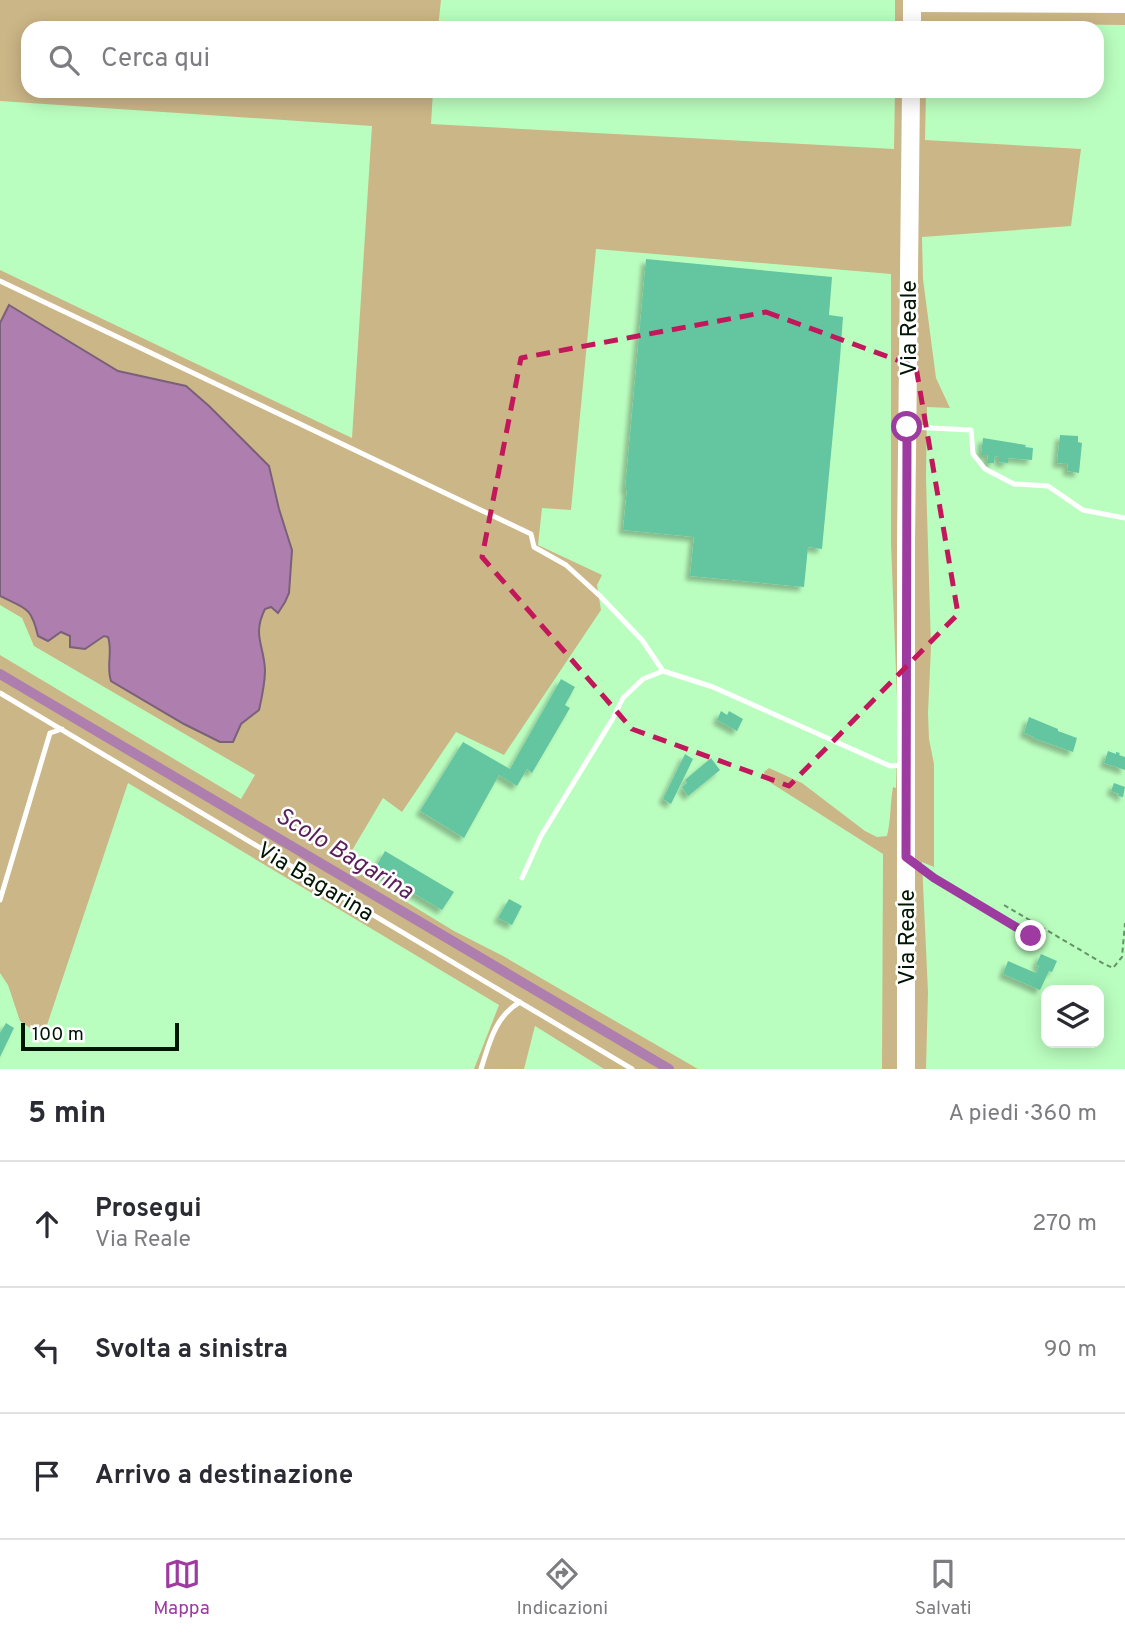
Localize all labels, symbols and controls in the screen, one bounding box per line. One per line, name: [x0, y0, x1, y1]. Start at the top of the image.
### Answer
search box: [21, 21, 1104, 98]
icon: search: [45, 41, 83, 79]
text: Cerca qui: [101, 43, 210, 76]
street label: Via Reale: [896, 280, 925, 376]
route start: [891, 411, 922, 442]
water label: Scolo Bagarina: [270, 802, 419, 908]
street label: Via Bagarina: [251, 837, 379, 929]
street label: Via Reale: [894, 889, 923, 985]
route end: [1015, 920, 1046, 951]
map controls: [1041, 985, 1104, 1048]
button: layers: [1041, 985, 1104, 1048]
scale bar: [21, 1020, 178, 1052]
text: 100 m: [32, 1023, 84, 1047]
text: 5 min: [28, 1096, 106, 1133]
text: A piedi · 360 m: [948, 1100, 1097, 1129]
text: Prosegui: [95, 1193, 202, 1226]
icon: ahead: [28, 1205, 66, 1243]
text: 270 m: [1032, 1210, 1097, 1239]
text: Via Reale: [95, 1226, 191, 1255]
icon: left: [28, 1331, 66, 1369]
text: Svolta a sinistra: [95, 1334, 288, 1367]
text: 90 m: [1044, 1336, 1097, 1365]
icon: arrive: [28, 1457, 66, 1495]
text: Arrivo a destinazione: [95, 1460, 353, 1493]
tab: Mappa: [153, 1555, 210, 1621]
tab: Indicazioni: [516, 1555, 608, 1621]
tab: Salvati: [915, 1555, 972, 1621]

